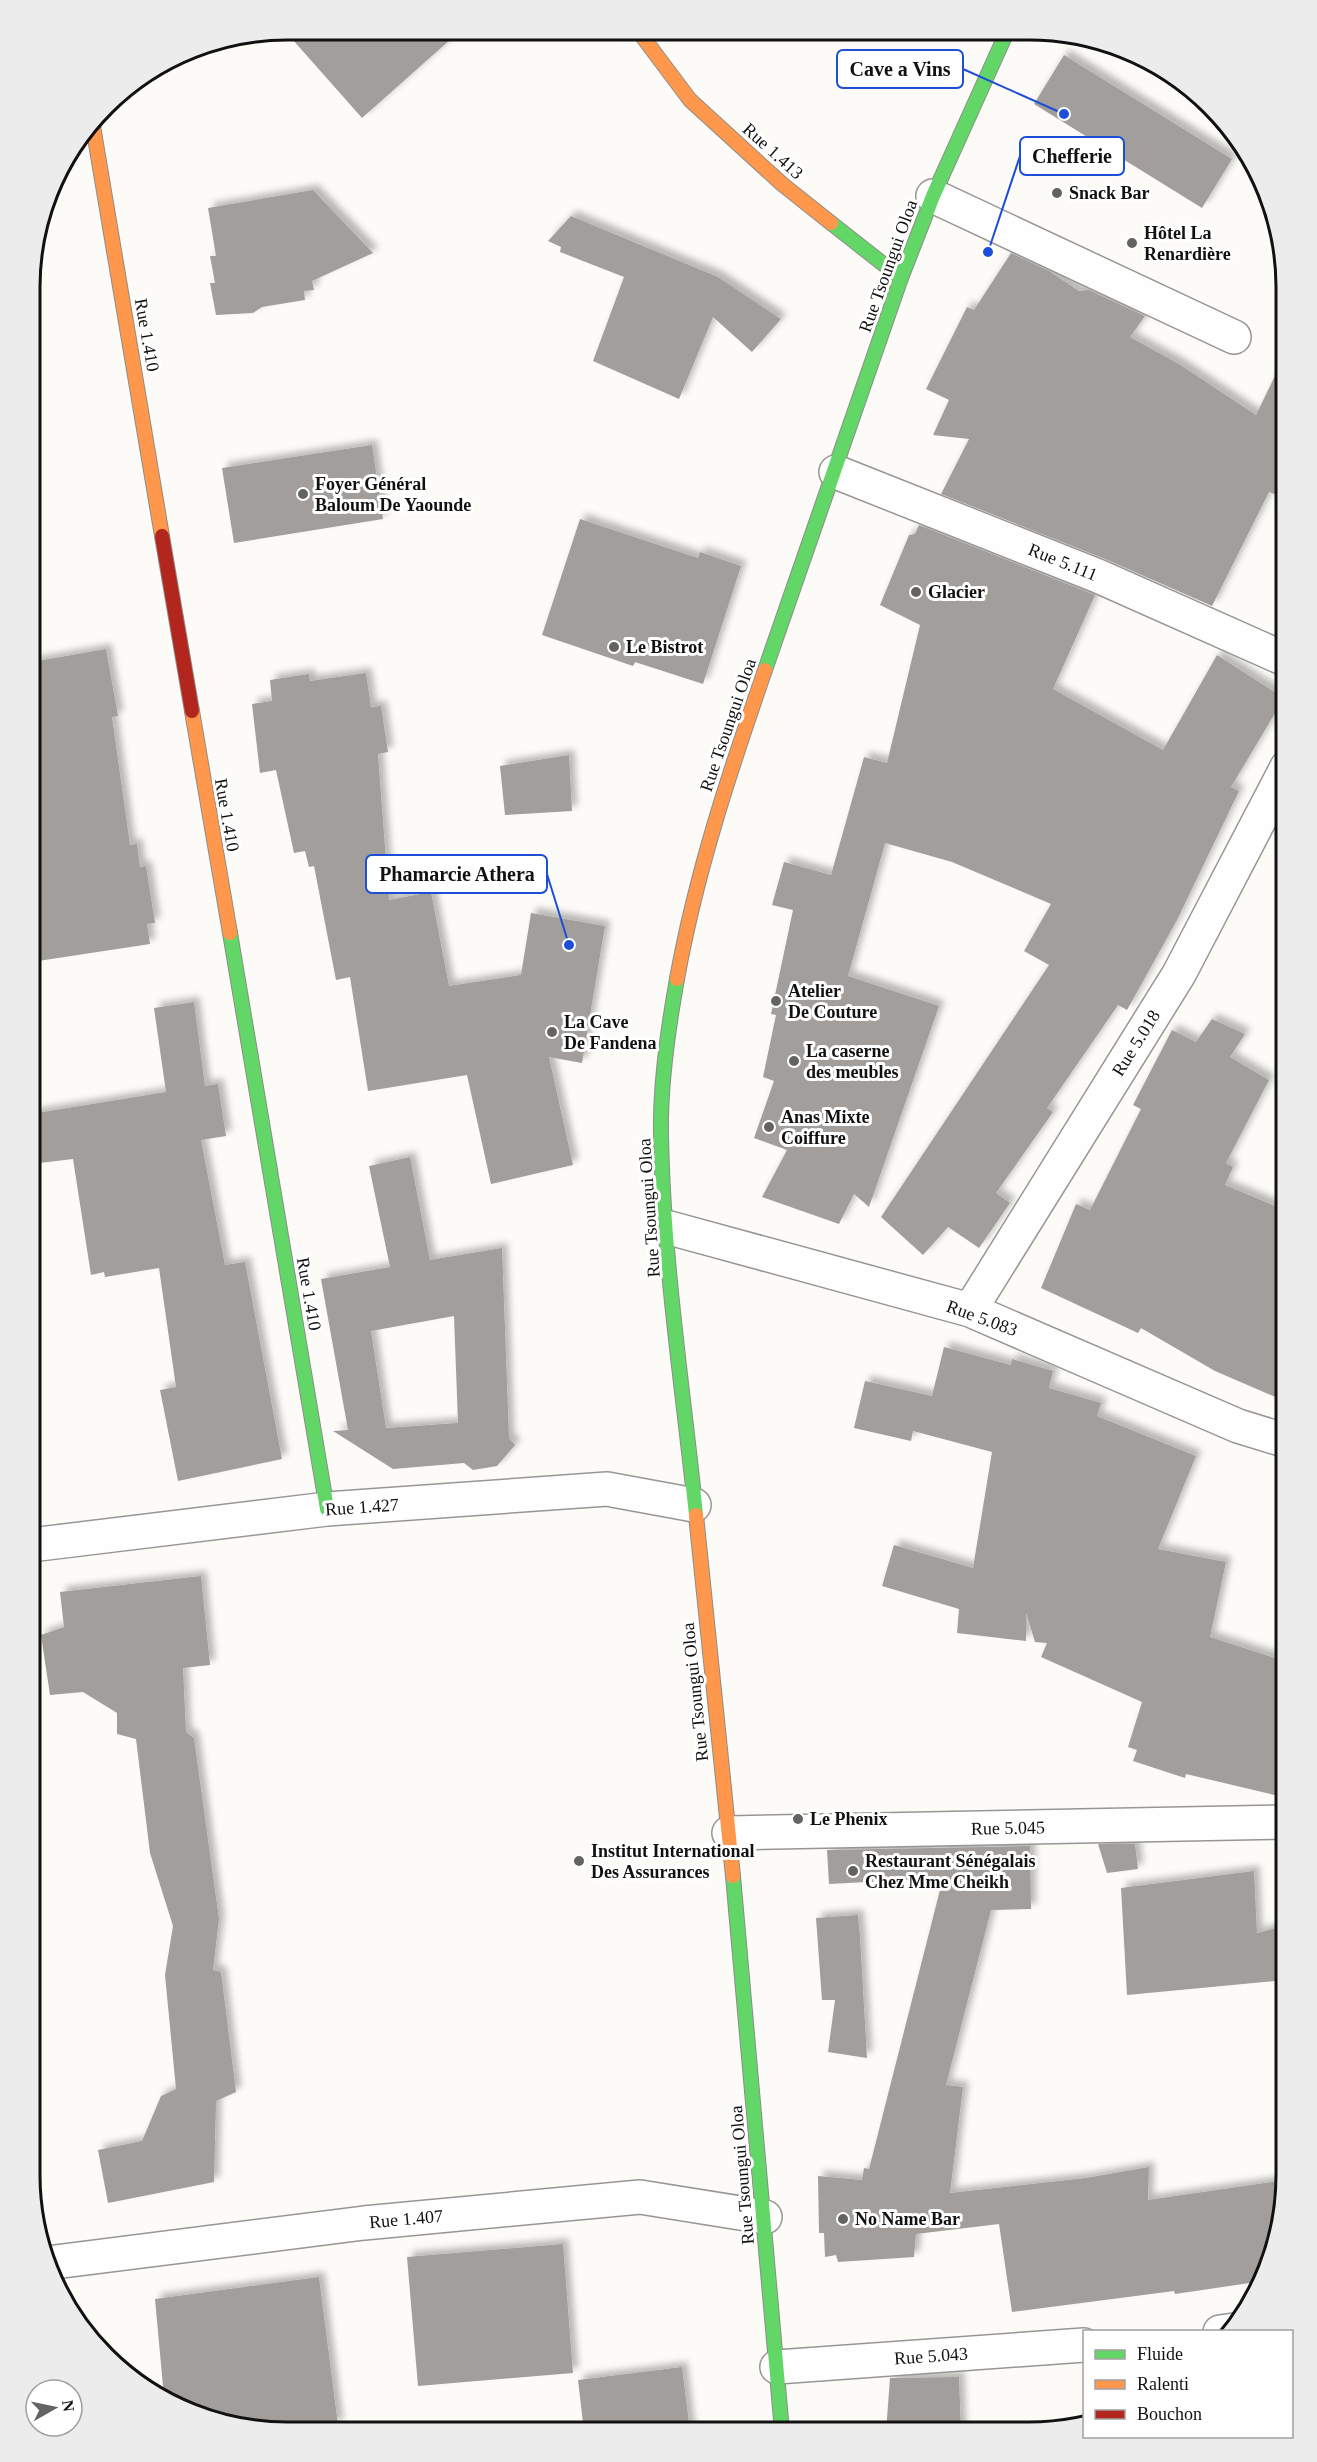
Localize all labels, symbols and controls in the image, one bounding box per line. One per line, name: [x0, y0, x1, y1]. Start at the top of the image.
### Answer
callout: Cave a Vins: [837, 50, 963, 88]
text: Cave a Vins: [849, 58, 951, 80]
street label: Rue 1.413: [739, 119, 807, 183]
callout: Chefferie: [1020, 137, 1124, 175]
text: Chefferie: [1032, 145, 1112, 167]
place label: Snack Bar: [1069, 183, 1150, 203]
marker: Snack Bar: [1050, 186, 1064, 200]
street label: Rue Tsoungui Oloa: [855, 197, 921, 335]
place label: Hôtel La Renardière: [1144, 223, 1231, 264]
marker: Hôtel La Renardière: [1125, 236, 1139, 250]
street label: Rue 1.410: [131, 297, 163, 373]
place label: Foyer Général Baloum De Yaounde: [315, 474, 471, 515]
marker: Foyer Général Baloum De Yaounde: [296, 487, 310, 501]
street label: Rue 5.111: [1026, 539, 1100, 585]
place label: Glacier: [928, 582, 985, 602]
marker: Glacier: [909, 585, 923, 599]
place label: Le Bistrot: [626, 637, 703, 657]
marker: Le Bistrot: [607, 640, 621, 654]
street label: Rue Tsoungui Oloa: [696, 656, 760, 794]
street label: Rue 1.410: [211, 777, 243, 853]
callout: Phamarcie Athera: [366, 855, 547, 893]
text: Phamarcie Athera: [379, 863, 535, 885]
place label: Atelier De Couture: [788, 981, 877, 1022]
marker: Atelier De Couture: [769, 994, 783, 1008]
street label: Rue 5.018: [1108, 1006, 1164, 1080]
place label: La Cave De Fandena: [564, 1012, 657, 1053]
marker: La Cave De Fandena: [545, 1025, 559, 1039]
place label: La caserne des meubles: [806, 1041, 899, 1082]
marker: La caserne des meubles: [787, 1054, 801, 1068]
place label: Anas Mixte Coiffure: [781, 1107, 870, 1148]
marker: Anas Mixte Coiffure: [762, 1120, 776, 1134]
street label: Rue Tsoungui Oloa: [634, 1138, 664, 1278]
street label: Rue 1.410: [293, 1256, 325, 1332]
street label: Rue 5.083: [944, 1296, 1020, 1340]
street label: Rue 1.427: [324, 1494, 400, 1520]
street label: Rue Tsoungui Oloa: [678, 1622, 712, 1762]
place label: Le Phenix: [810, 1809, 888, 1829]
marker: Le Phenix: [791, 1812, 805, 1826]
street label: Rue 5.045: [971, 1817, 1045, 1839]
place label: Institut International Des Assurances: [591, 1841, 755, 1882]
place label: Restaurant Sénégalais Chez Mme Cheikh: [865, 1851, 1036, 1892]
marker: Institut International Des Assurances: [572, 1854, 586, 1868]
marker: Restaurant Sénégalais Chez Mme Cheikh: [846, 1864, 860, 1878]
street label: Rue Tsoungui Oloa: [726, 2105, 758, 2245]
street label: Rue 1.407: [368, 2206, 444, 2232]
place label: No Name Bar: [855, 2209, 960, 2229]
marker: No Name Bar: [836, 2212, 850, 2226]
legend: [1083, 2330, 1293, 2438]
street label: Rue 5.043: [893, 2343, 969, 2369]
text: Fluide: [1137, 2344, 1183, 2364]
text: Ralenti: [1137, 2374, 1189, 2394]
north arrow: [24, 2378, 84, 2438]
text: N: [59, 2399, 78, 2413]
text: Bouchon: [1137, 2404, 1202, 2424]

